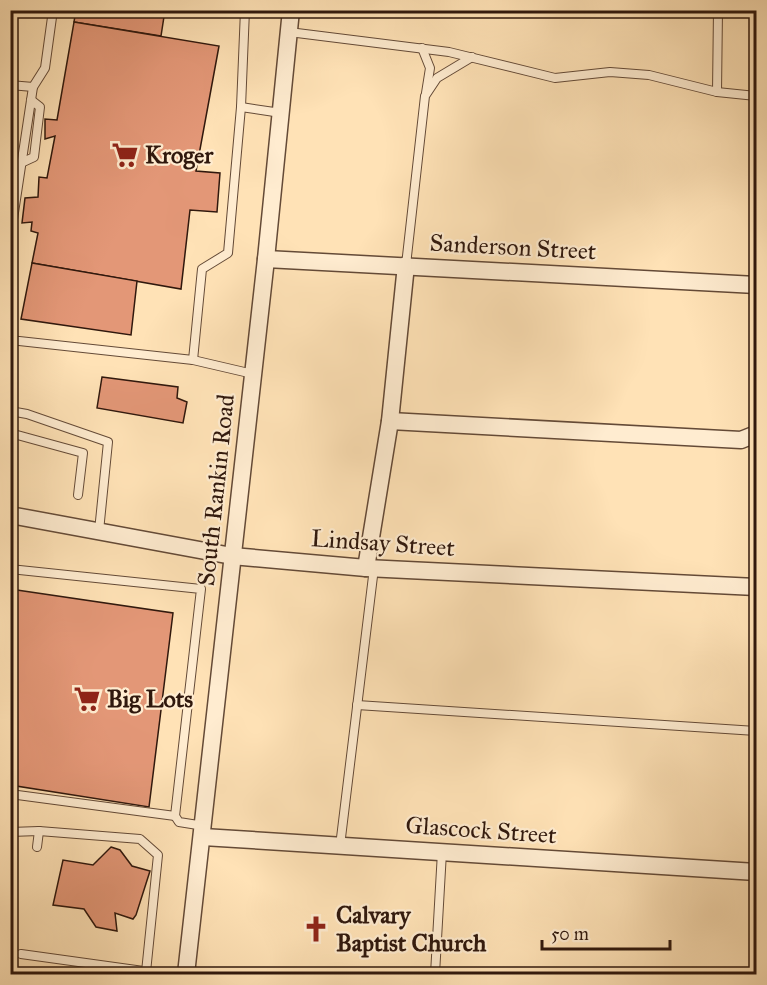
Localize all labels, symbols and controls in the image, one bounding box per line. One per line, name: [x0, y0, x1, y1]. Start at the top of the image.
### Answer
supermarket icon: Kroger: [110, 140, 140, 170]
place label: Kroger: [145, 140, 214, 170]
street label: Sanderson Street: [429, 228, 598, 266]
street label: South Rankin Road: [191, 392, 241, 588]
street label: Lindsay Street: [310, 523, 456, 563]
supermarket icon: Big Lots: [72, 684, 102, 714]
place label: Big Lots: [107, 684, 193, 714]
street label: Glascock Street: [404, 810, 558, 850]
place label: Calvary Baptist Church: [336, 900, 487, 958]
scale bar: [542, 913, 670, 951]
church icon: Calvary Baptist Church: [301, 914, 331, 944]
text: 50 m: [551, 923, 589, 945]

